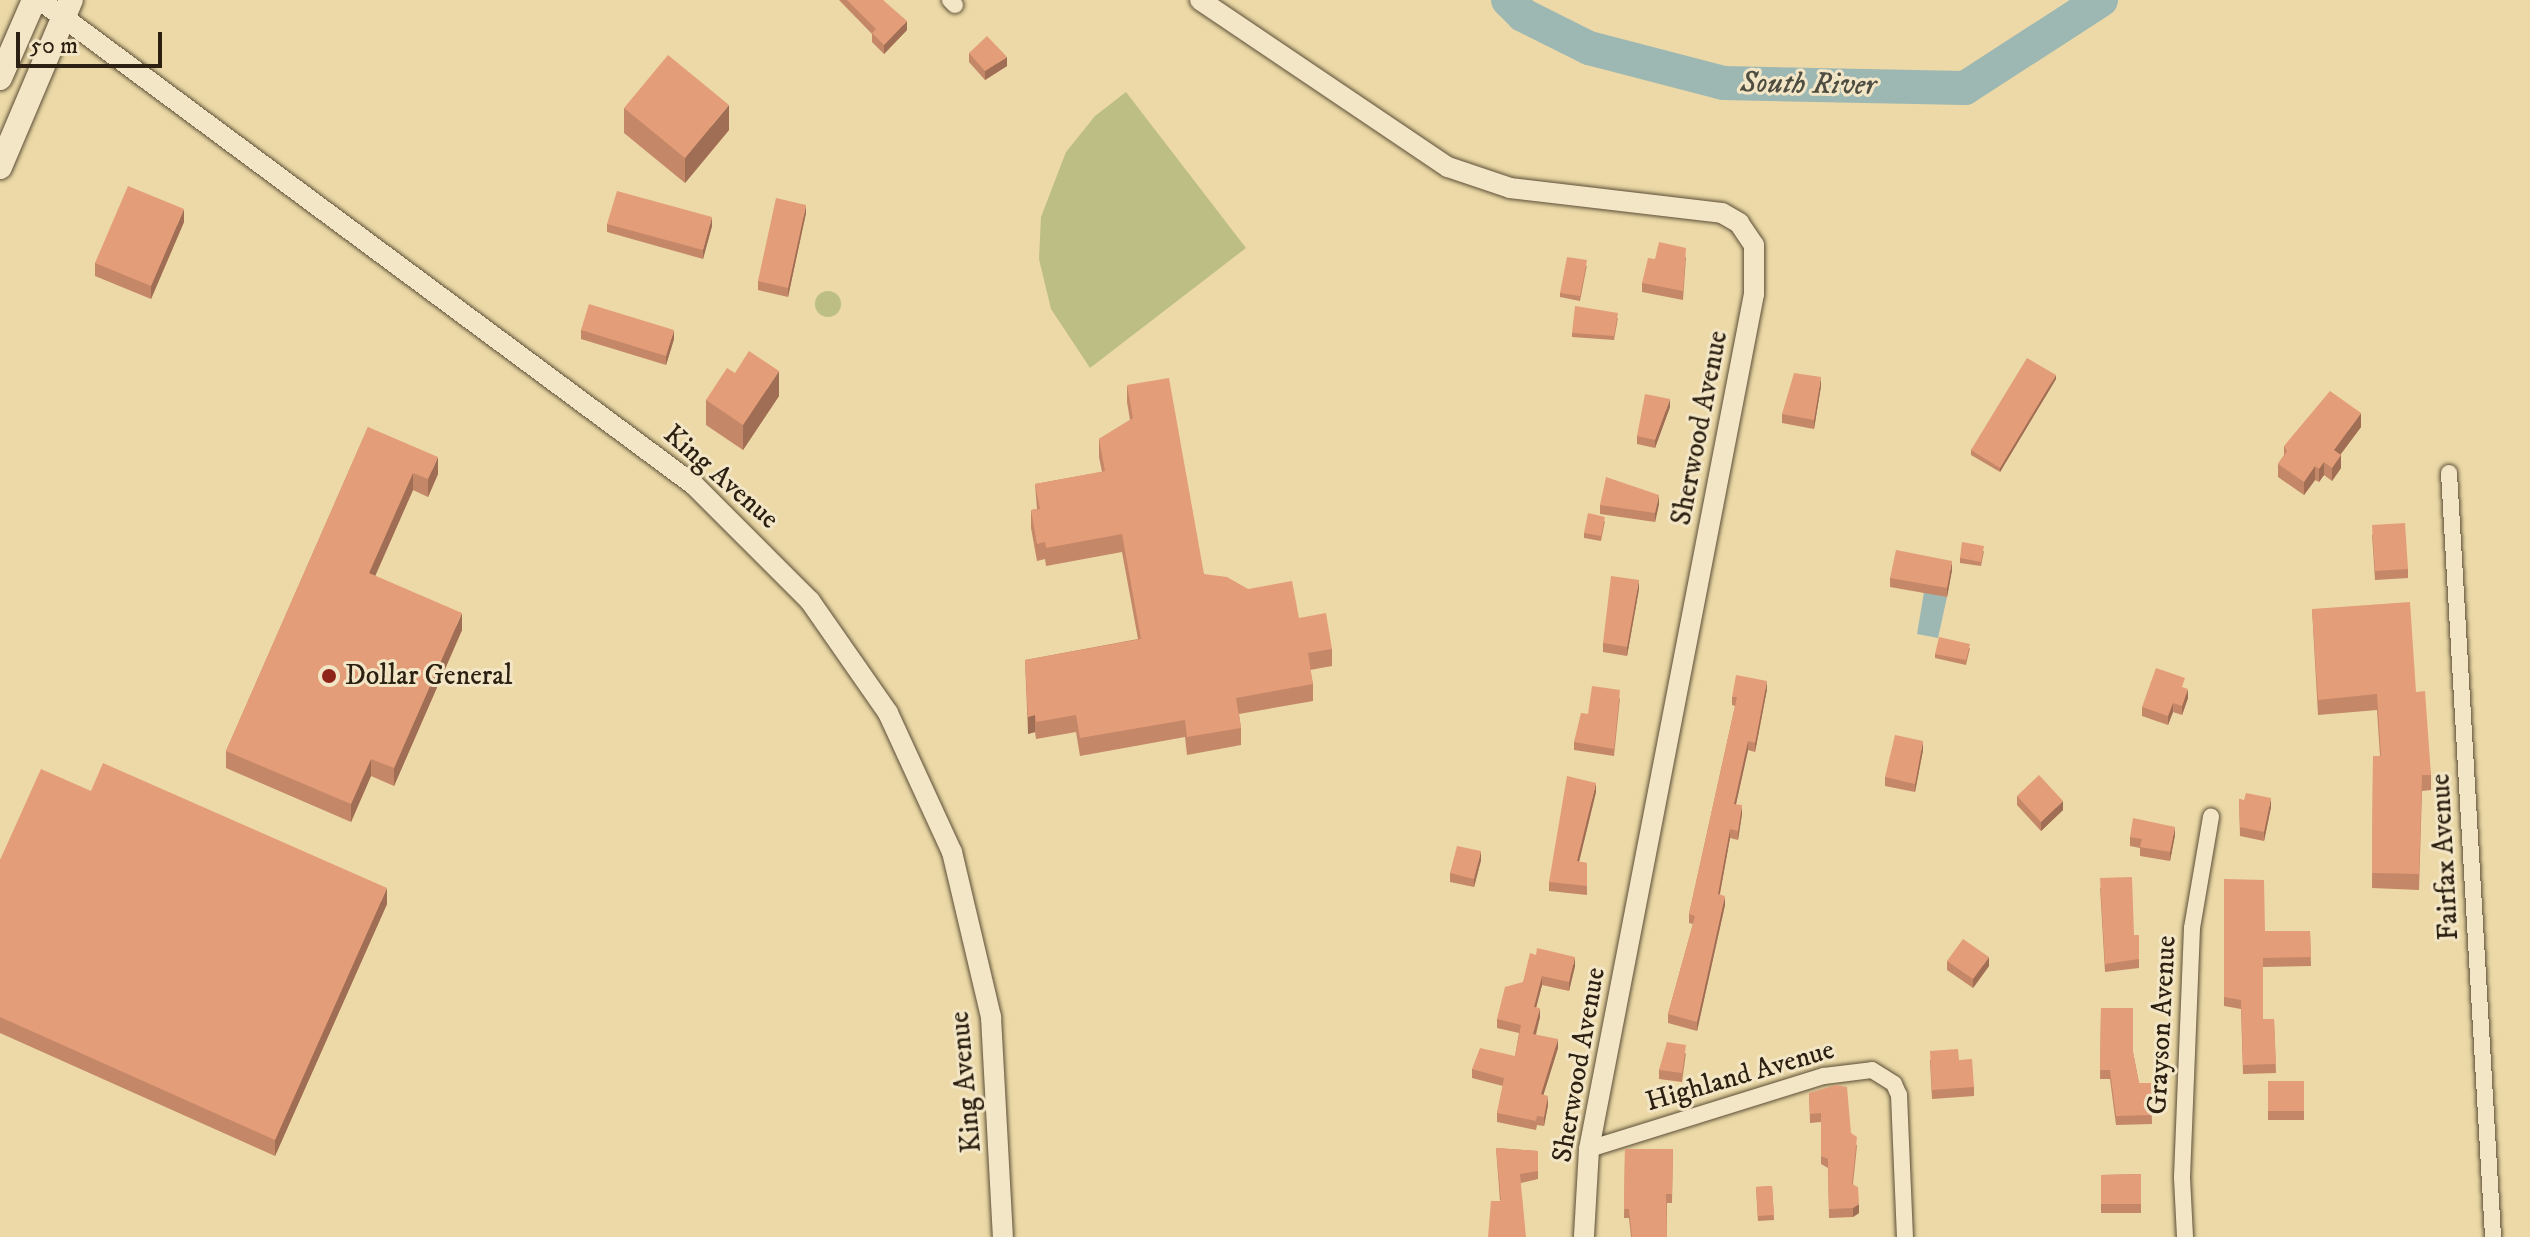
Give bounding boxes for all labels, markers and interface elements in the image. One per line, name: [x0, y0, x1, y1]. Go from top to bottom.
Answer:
scale bar: [20, 16, 166, 66]
text: 50 m: [30, 31, 78, 61]
water label: South River: [1740, 66, 1876, 104]
street label: Sherwood Avenue: [1665, 328, 1735, 528]
street label: King Avenue: [656, 418, 786, 536]
place label: Dollar General: [345, 659, 513, 693]
marker: Dollar General: [320, 667, 338, 685]
street label: Fairfax Avenue: [2424, 773, 2466, 941]
street label: Grayson Avenue: [2141, 935, 2183, 1115]
street label: Sherwood Avenue: [1545, 965, 1613, 1165]
street label: King Avenue: [943, 1010, 989, 1154]
street label: Highland Avenue: [1642, 1033, 1838, 1119]

